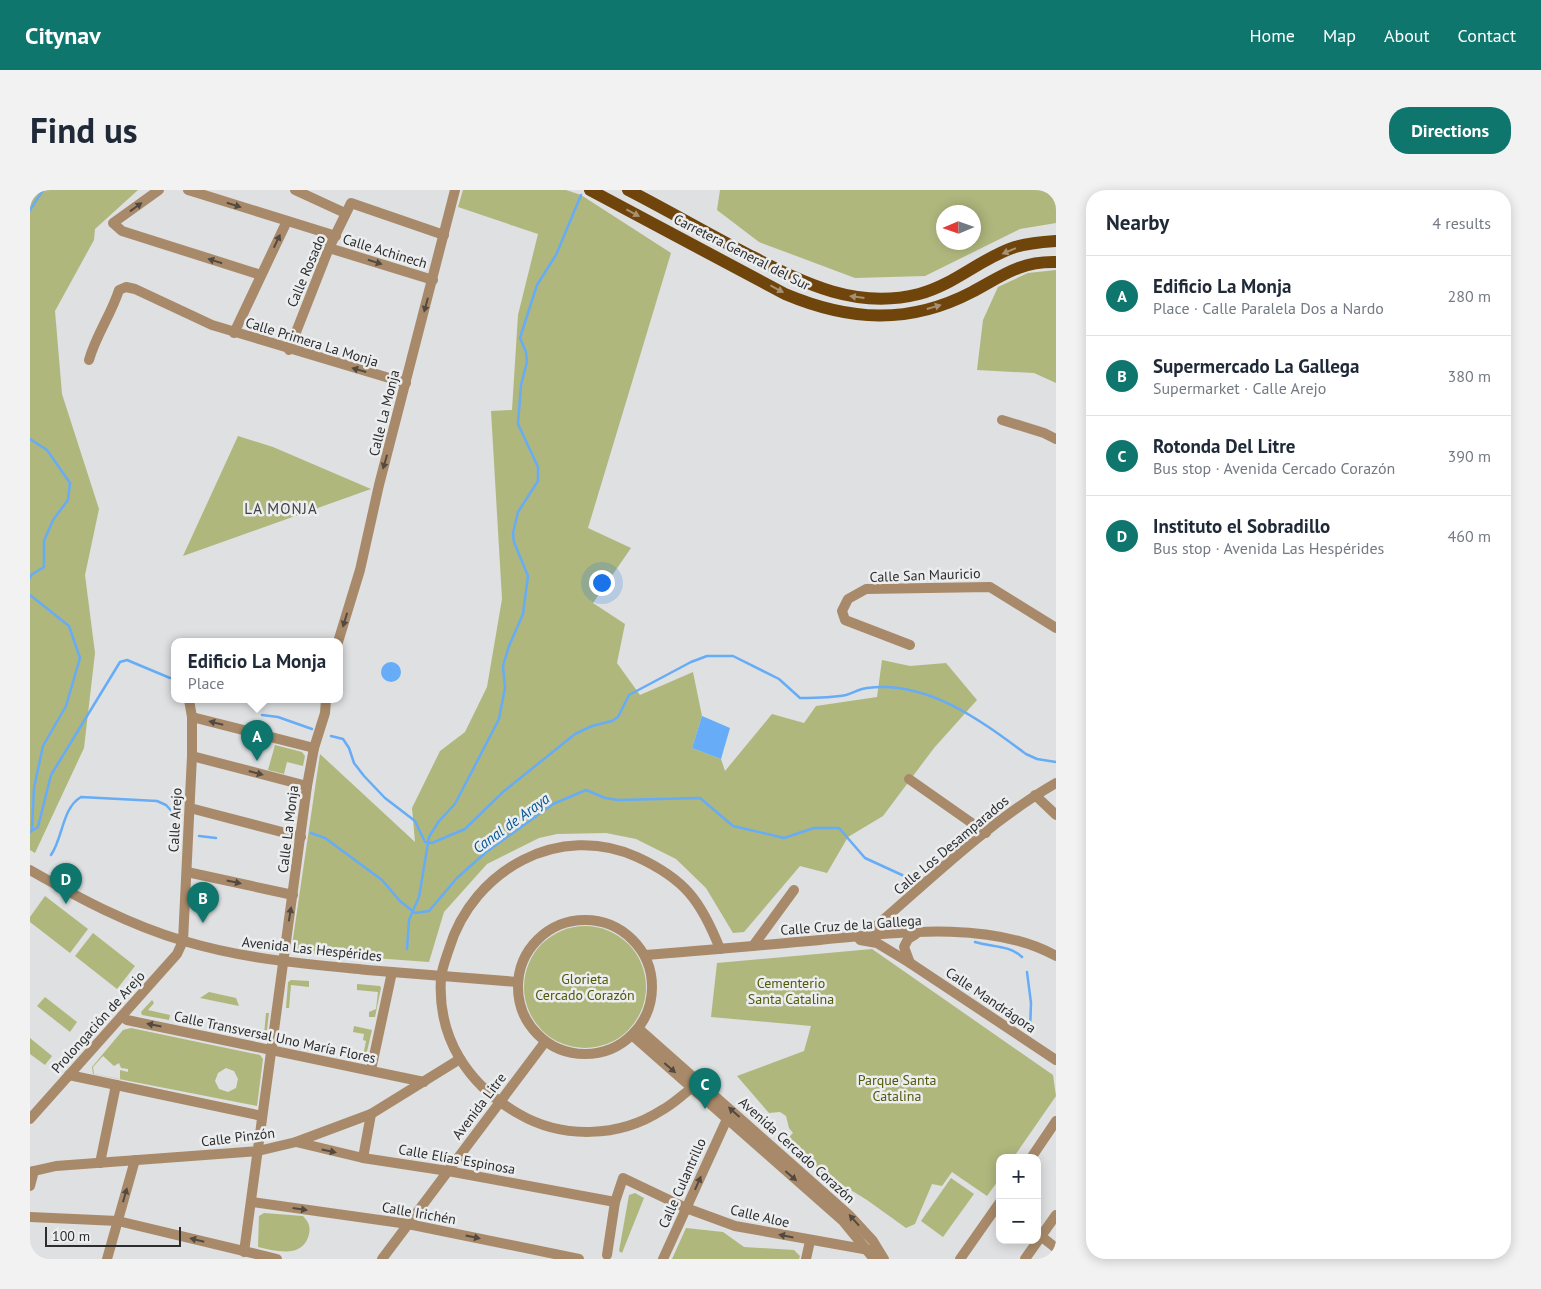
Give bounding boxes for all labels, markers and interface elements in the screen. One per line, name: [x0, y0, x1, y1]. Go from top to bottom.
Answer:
text: Citynav: [25, 20, 101, 51]
text: Home: [1249, 24, 1295, 47]
text: Map: [1323, 24, 1356, 47]
text: About: [1384, 24, 1430, 47]
text: Contact: [1458, 24, 1516, 47]
text: Find us: [30, 107, 138, 153]
button: Directions: [1389, 107, 1511, 154]
one-way arrow: [129, 202, 143, 212]
one-way arrow: [227, 202, 242, 209]
north arrow: [936, 205, 981, 250]
one-way arrow: [626, 209, 641, 217]
text: Nearby: [1106, 209, 1169, 236]
street label: Carretera General del Sur: [671, 210, 813, 294]
text: 4 results: [1432, 213, 1491, 233]
street label: Calle Achinech: [340, 230, 430, 272]
street label: Calle Rosado: [283, 232, 329, 310]
one-way arrow: [274, 234, 282, 248]
one-way arrow: [1002, 247, 1016, 255]
one-way arrow: [207, 256, 222, 264]
one-way arrow: [368, 259, 383, 267]
text: Edificio La Monja: [1153, 274, 1291, 298]
one-way arrow: [770, 285, 784, 293]
text: A: [1117, 286, 1127, 306]
text: 280 m: [1448, 286, 1491, 306]
one-way arrow: [848, 293, 864, 301]
one-way arrow: [422, 298, 430, 313]
text: Place · Calle Paralela Dos a Nardo: [1153, 298, 1384, 318]
one-way arrow: [926, 303, 941, 311]
street label: Calle Primera La Monja: [243, 313, 381, 371]
text: Supermercado La Gallega: [1153, 354, 1359, 378]
one-way arrow: [351, 365, 366, 373]
text: B: [1117, 366, 1127, 386]
text: 380 m: [1448, 366, 1491, 386]
street label: Calle La Monja: [365, 368, 403, 458]
text: Supermarket · Calle Arejo: [1153, 378, 1326, 398]
text: Rotonda Del Litre: [1153, 434, 1295, 458]
text: C: [1118, 446, 1126, 466]
text: 390 m: [1448, 446, 1491, 466]
one-way arrow: [381, 455, 389, 470]
text: Bus stop · Avenida Cercado Corazón: [1153, 458, 1395, 478]
district label: LA MONJA: [244, 499, 318, 518]
text: Instituto el Sobradillo: [1153, 514, 1330, 538]
text: D: [1117, 526, 1127, 546]
text: 460 m: [1448, 526, 1491, 546]
text: Bus stop · Avenida Las Hespérides: [1153, 538, 1384, 558]
street label: Calle San Mauricio: [869, 564, 981, 586]
your location: [589, 570, 615, 596]
one-way arrow: [340, 612, 348, 627]
popup: [171, 638, 343, 703]
text: Edificio La Monja: [188, 649, 326, 673]
text: Place: [188, 673, 224, 693]
one-way arrow: [208, 719, 224, 727]
pin: A: [241, 720, 273, 761]
one-way arrow: [249, 769, 264, 777]
street label: Calle La Monja: [274, 784, 302, 874]
street label: Calle Arejo: [164, 787, 186, 853]
water label: Canal de Araya: [469, 788, 554, 857]
street label: Calle Los Desamparados: [890, 791, 1012, 898]
pin: D: [50, 863, 82, 904]
one-way arrow: [227, 878, 242, 886]
pin: B: [187, 882, 219, 923]
one-way arrow: [287, 906, 295, 922]
street label: Calle Cruz de la Gallega: [780, 911, 922, 939]
street label: Avenida Las Hespérides: [241, 933, 383, 965]
street label: Calle Mandrágora: [942, 963, 1040, 1037]
street label: Prolongación de Arejo: [47, 967, 149, 1077]
park label: Glorieta Cercado Corazón: [535, 970, 635, 1004]
park label: Cementerio Santa Catalina: [748, 974, 834, 1008]
street label: Calle Transversal Uno María Flores: [172, 1007, 378, 1067]
one-way arrow: [145, 1021, 161, 1029]
one-way arrow: [663, 1062, 675, 1074]
pin: C: [689, 1068, 721, 1109]
street label: Avenida Litre: [448, 1069, 510, 1143]
park label: Parque Santa Catalina: [858, 1071, 936, 1105]
street label: Avenida Cercado Corazón: [735, 1093, 859, 1207]
one-way arrow: [728, 1106, 740, 1118]
street label: Calle Pinzón: [200, 1124, 276, 1150]
street label: Calle Culantrillo: [654, 1135, 710, 1231]
street label: Calle Elías Espinosa: [397, 1140, 517, 1178]
one-way arrow: [322, 1147, 337, 1155]
map controls: [996, 1154, 1041, 1244]
button: +: [996, 1154, 1041, 1199]
one-way arrow: [785, 1170, 798, 1181]
one-way arrow: [694, 1176, 702, 1190]
one-way arrow: [121, 1188, 129, 1203]
street label: Calle Irichén: [380, 1198, 458, 1228]
button: −: [996, 1199, 1041, 1244]
street label: Calle Aloe: [729, 1200, 791, 1232]
one-way arrow: [293, 1205, 309, 1213]
one-way arrow: [848, 1215, 860, 1227]
scale bar: [45, 1224, 181, 1247]
text: 100 m: [52, 1227, 90, 1245]
one-way arrow: [778, 1232, 794, 1240]
one-way arrow: [465, 1233, 480, 1241]
one-way arrow: [190, 1236, 205, 1244]

